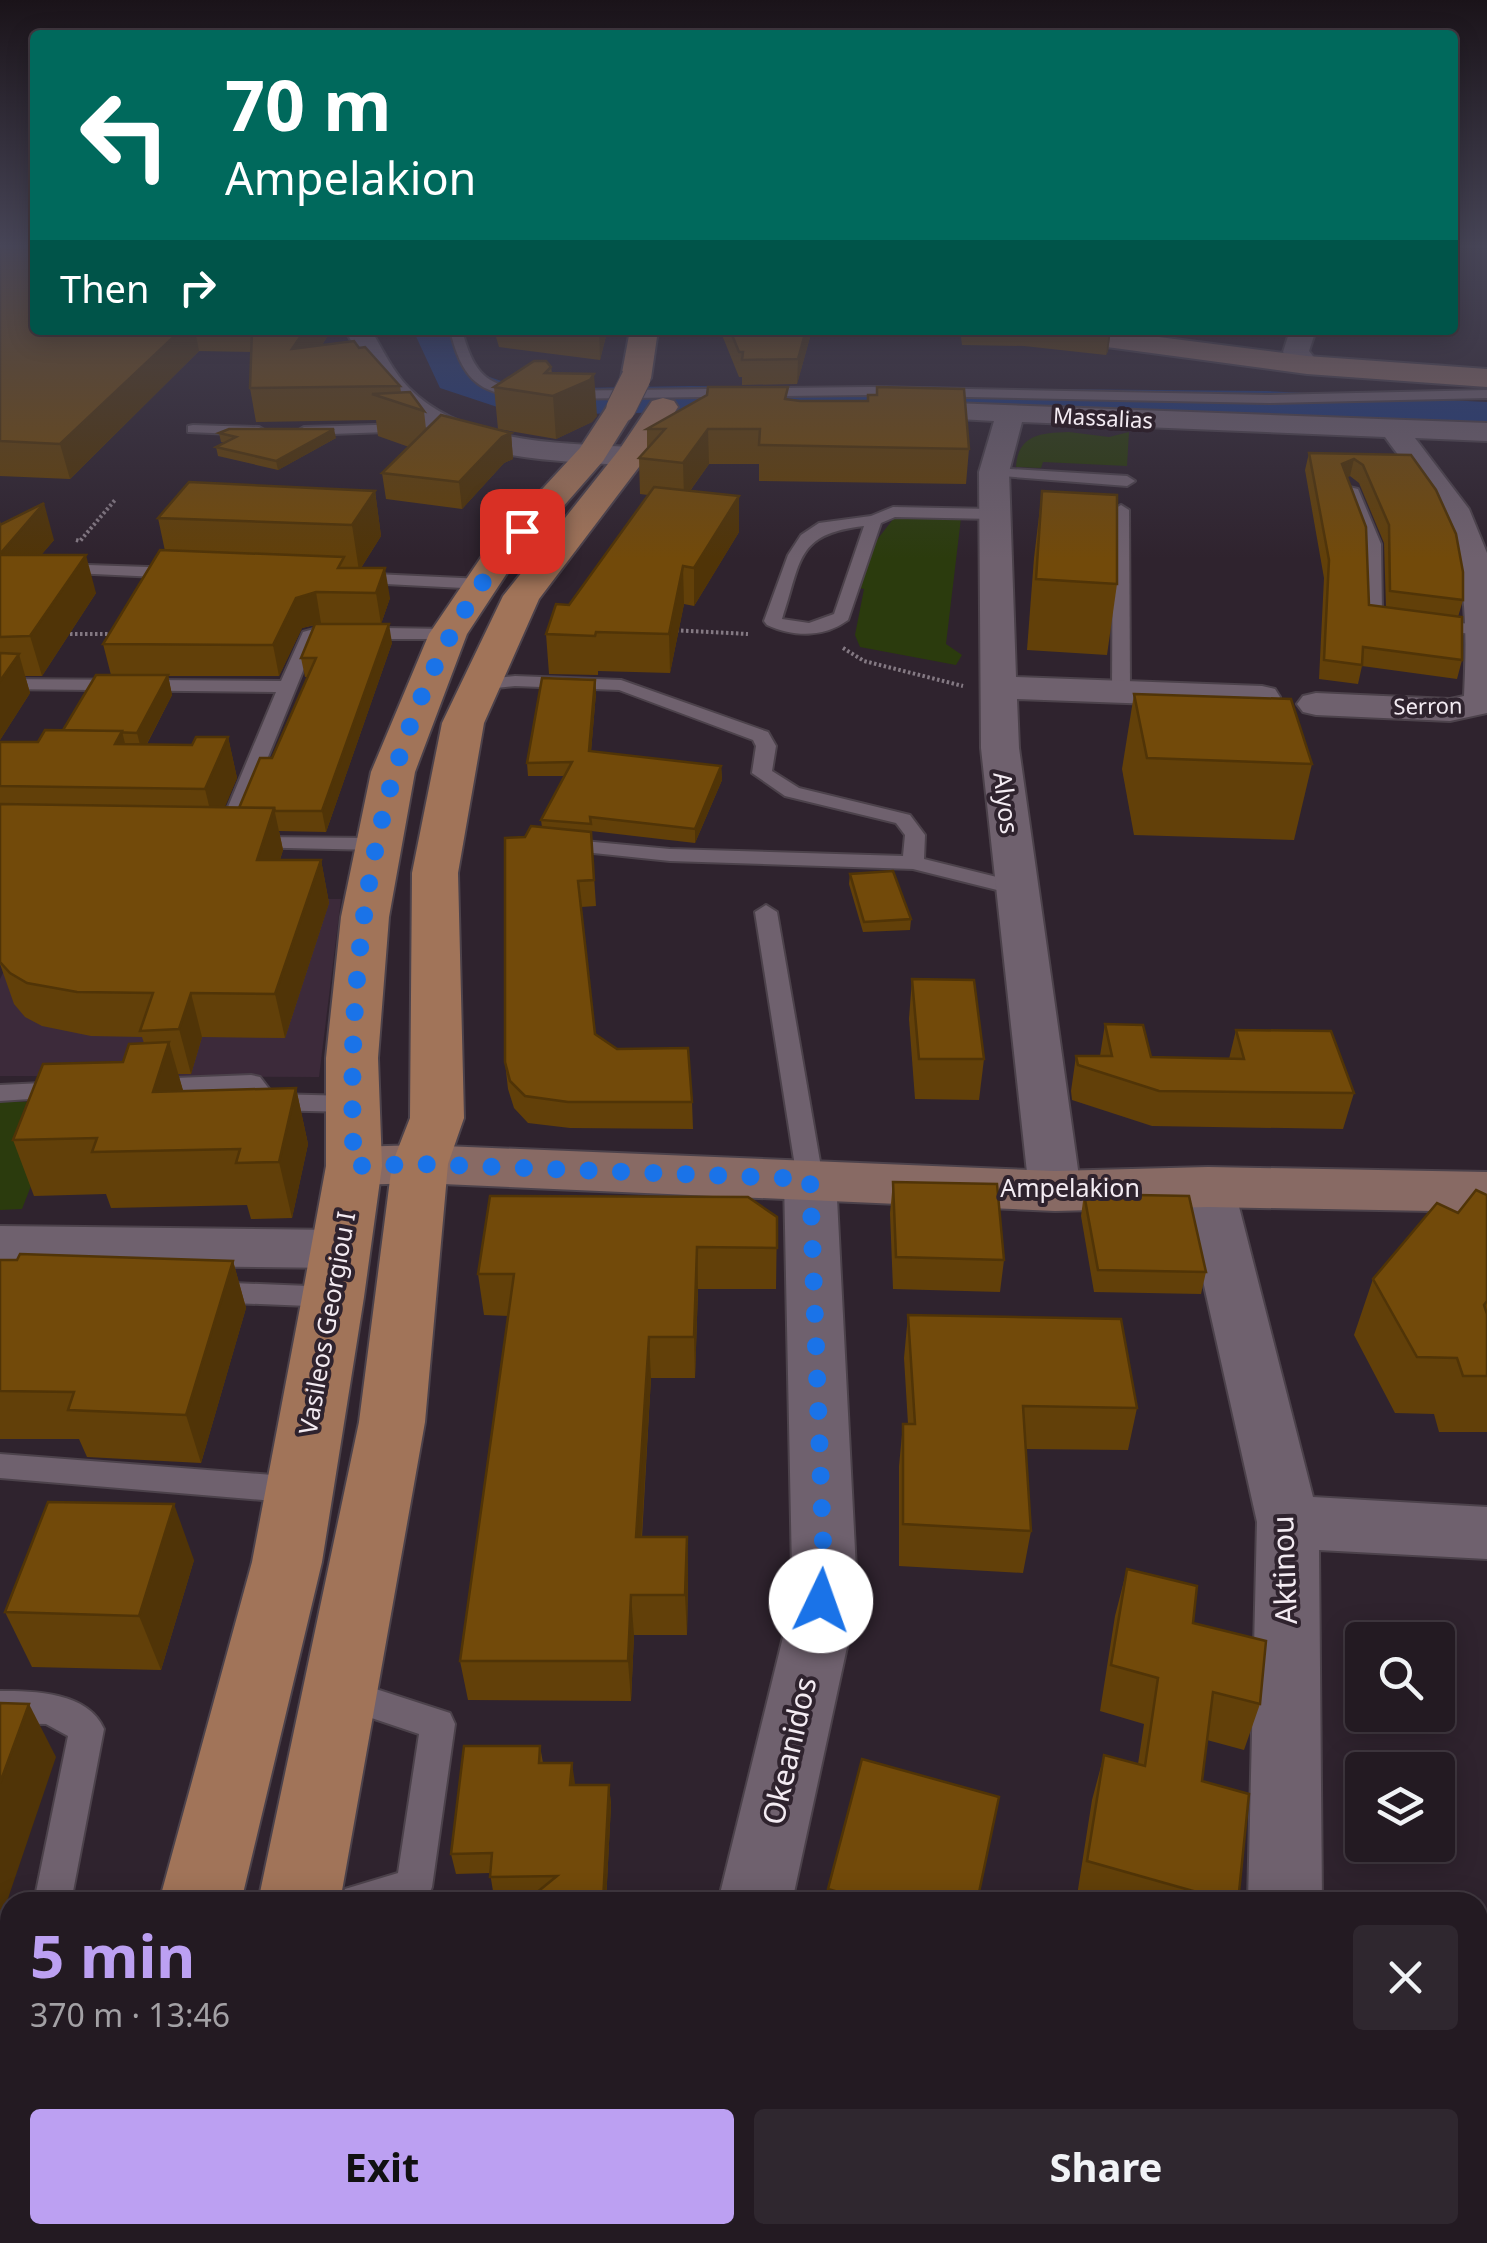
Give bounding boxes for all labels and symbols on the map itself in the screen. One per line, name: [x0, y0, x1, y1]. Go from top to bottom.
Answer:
street label: Massalias: [1052, 399, 1154, 435]
pin: [480, 489, 565, 574]
street label: Serron: [1393, 689, 1463, 721]
street label: Alyos: [986, 770, 1028, 836]
street label: Ampelakion: [1000, 1170, 1140, 1204]
street label: Vasileos Georgiou I: [290, 1209, 362, 1437]
street label: Aktinou: [1261, 1515, 1306, 1625]
position arrow: [769, 1549, 873, 1653]
street label: Okeanidos: [752, 1673, 825, 1829]

